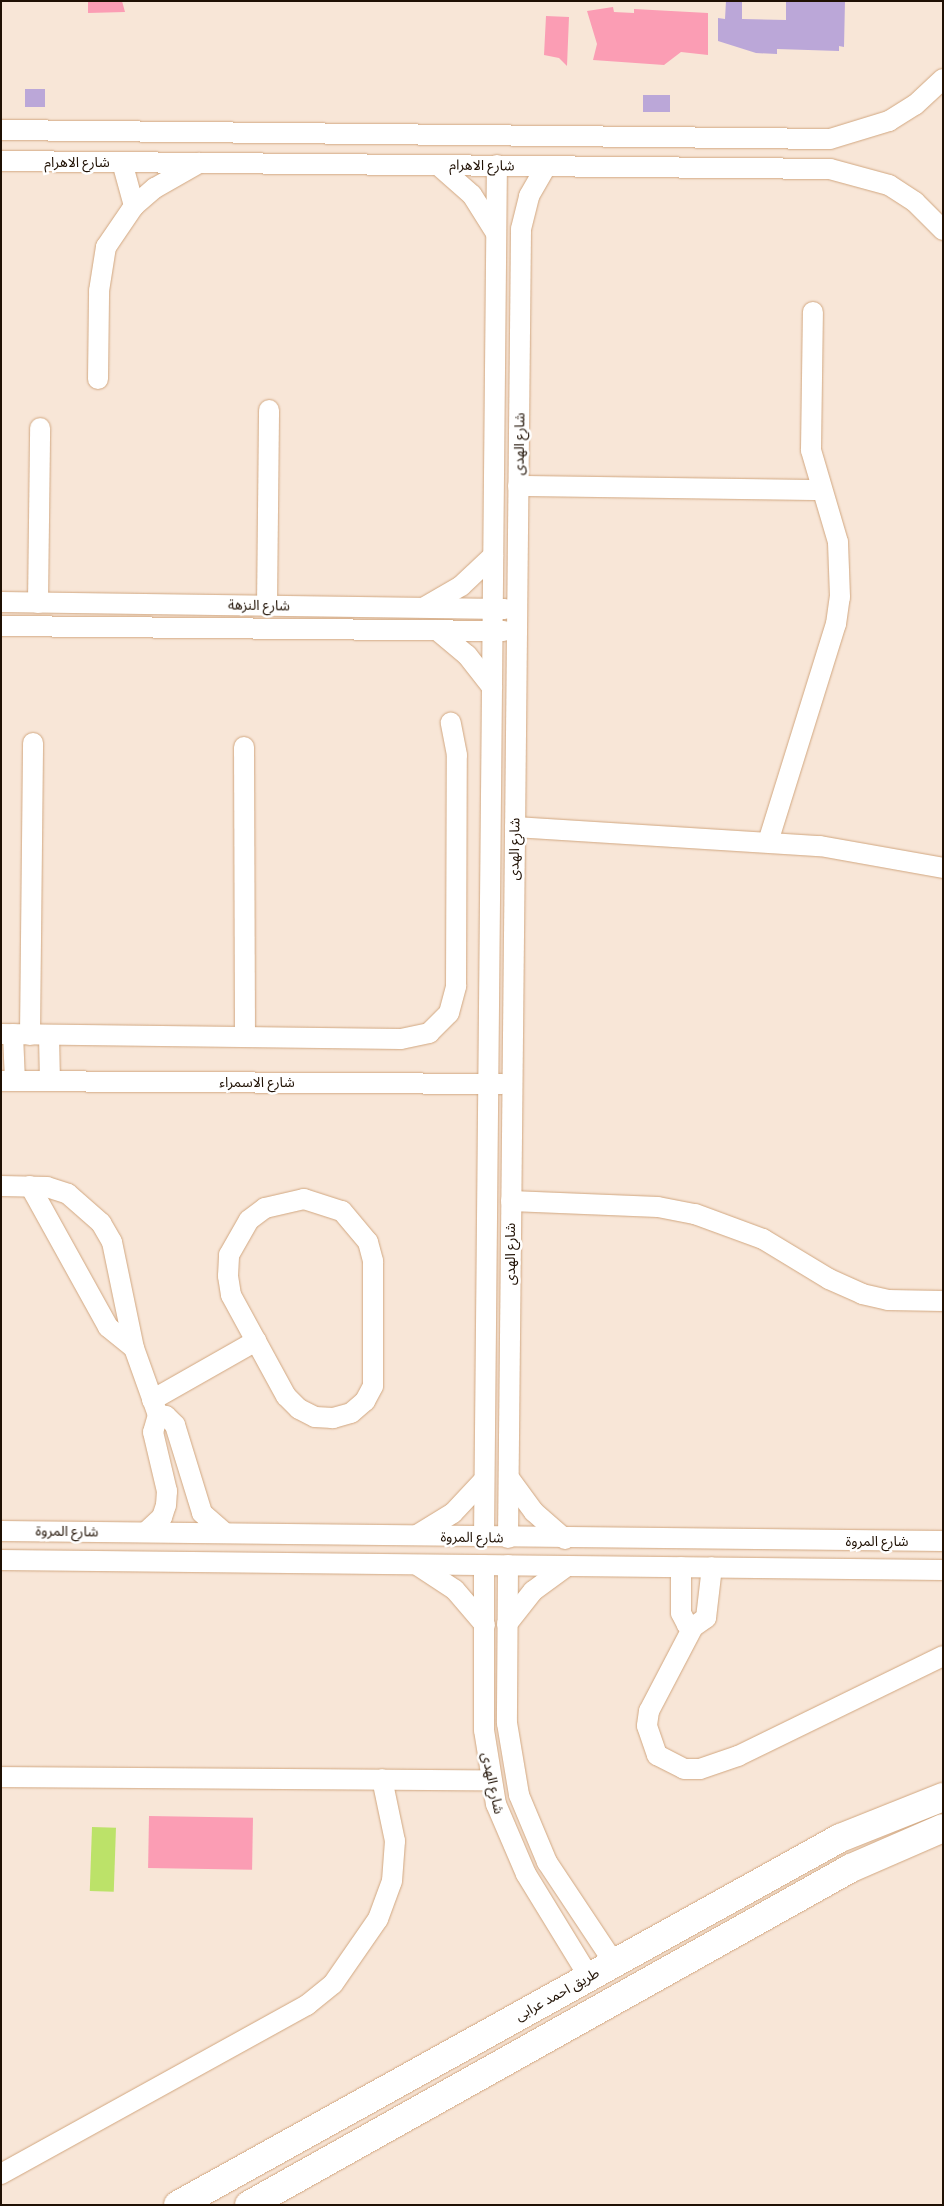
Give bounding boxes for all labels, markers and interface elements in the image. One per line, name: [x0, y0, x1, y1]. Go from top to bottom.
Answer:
street label: شارع الاهرام: [44, 154, 110, 170]
street label: شارع الاهرام: [449, 156, 515, 174]
street label: شارع الهدى: [510, 413, 528, 475]
street label: شارع النزهة: [228, 596, 290, 614]
street label: شارع الهدى: [505, 818, 523, 880]
street label: شارع الاسمراء: [219, 1074, 295, 1090]
street label: شارع الهدى: [502, 1223, 518, 1285]
street label: شارع المروة: [35, 1522, 99, 1540]
street label: شارع المروة: [440, 1528, 504, 1546]
street label: شارع المروة: [845, 1533, 909, 1549]
street label: شارع الهدى: [478, 1751, 508, 1815]
street label: طريق احمد عرابى: [512, 1964, 602, 2024]

